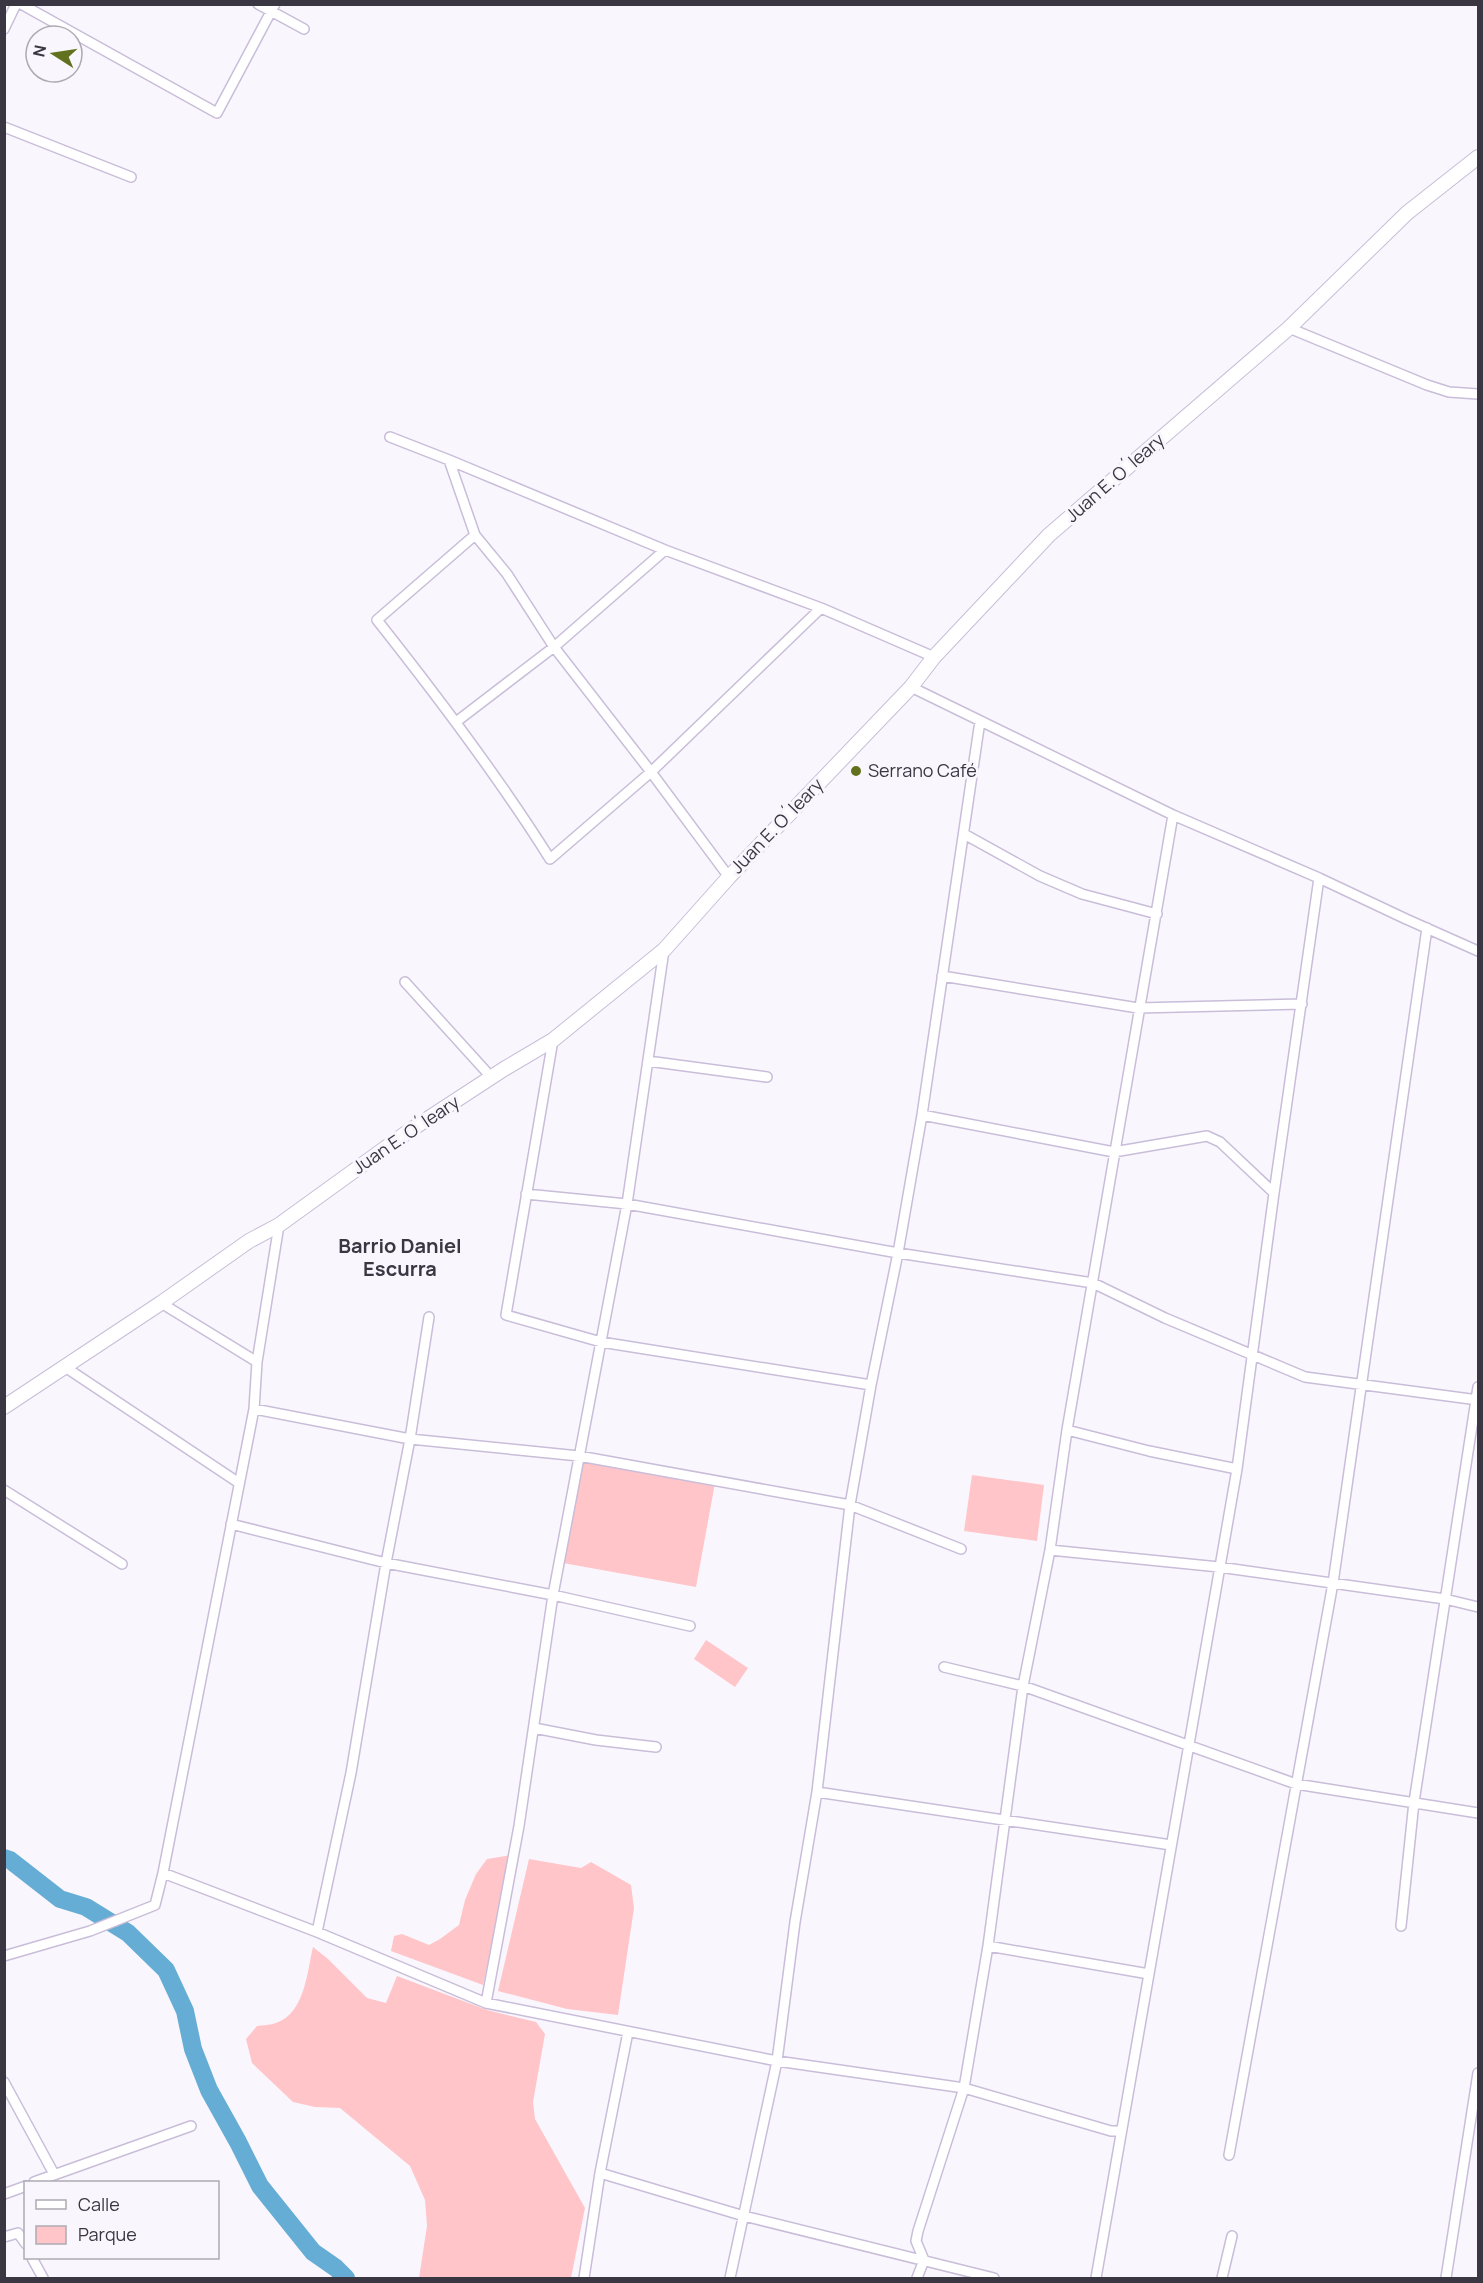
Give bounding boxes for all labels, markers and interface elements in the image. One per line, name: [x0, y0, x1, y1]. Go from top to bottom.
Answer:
north arrow: [24, 24, 84, 84]
text: N: [27, 43, 51, 59]
street label: Juan E. O´leary: [1060, 427, 1169, 527]
place label: Serrano Café: [868, 758, 977, 782]
marker: Serrano Café: [849, 764, 863, 778]
street label: Juan E. O´leary: [725, 772, 828, 878]
street label: Juan E. O´leary: [347, 1089, 464, 1179]
district label: Barrio Daniel Escurra: [338, 1232, 462, 1282]
legend: [24, 2181, 219, 2259]
text: Calle: [78, 2192, 120, 2216]
text: Parque: [78, 2222, 137, 2246]

